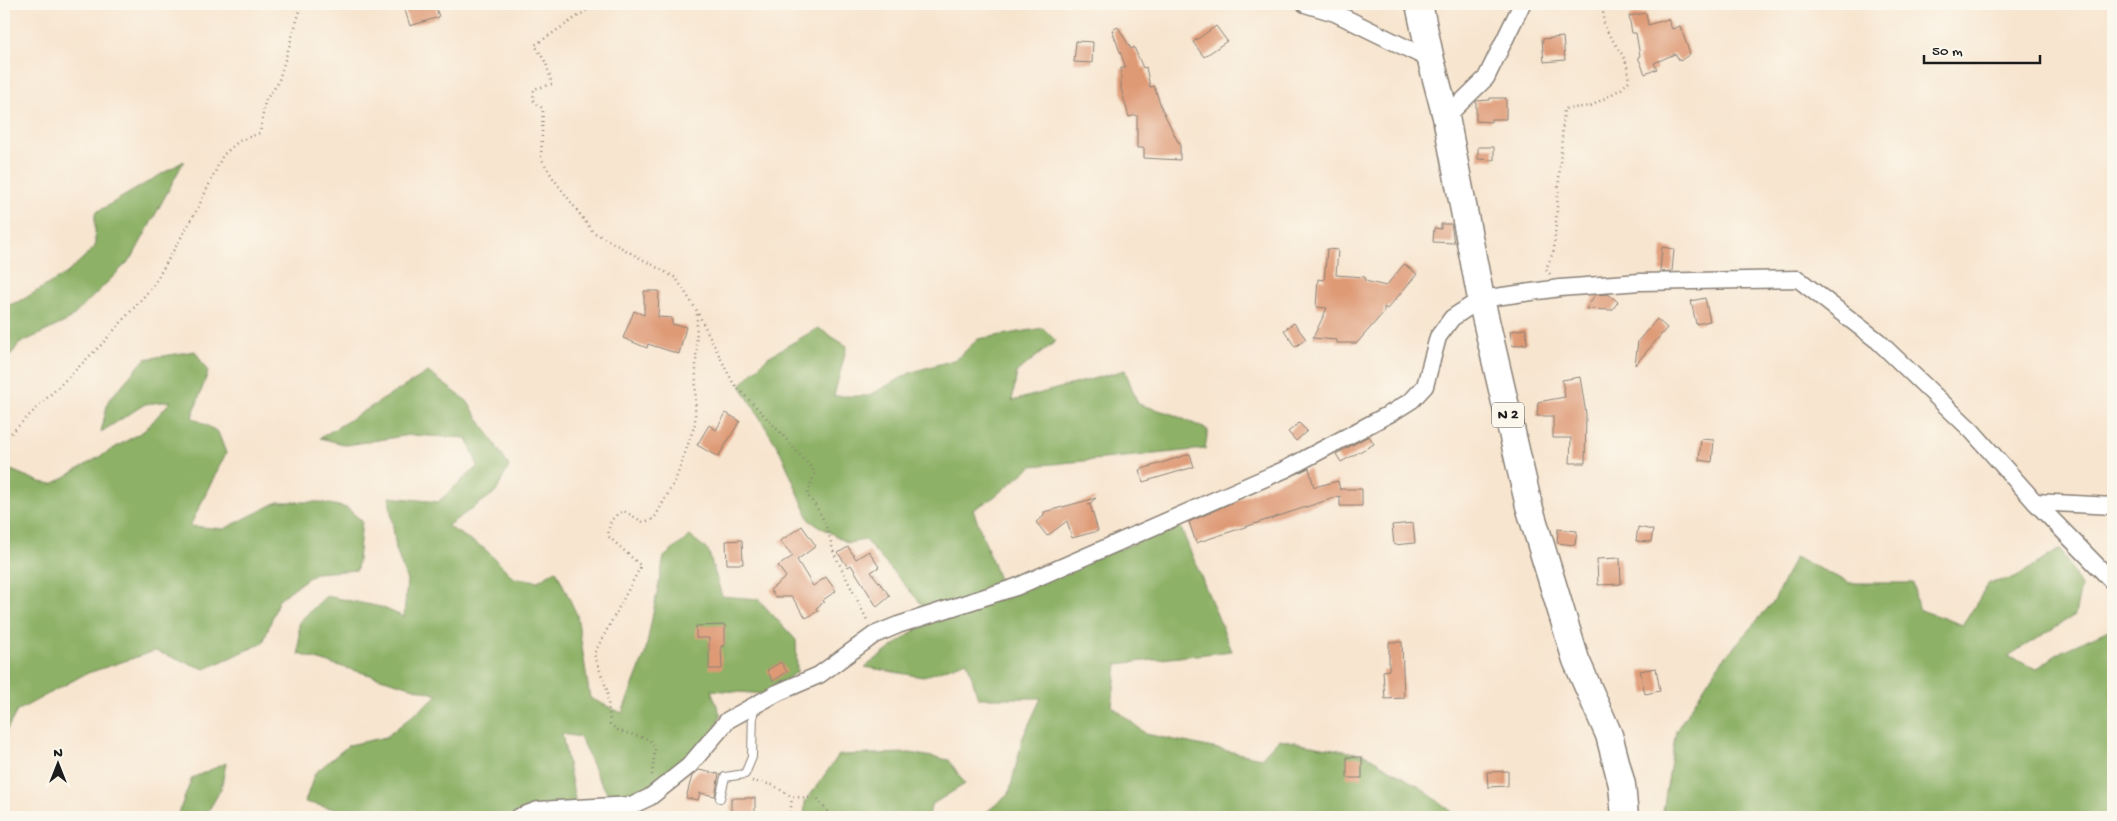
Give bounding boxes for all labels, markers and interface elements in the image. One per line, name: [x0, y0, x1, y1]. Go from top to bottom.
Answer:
scale bar: [1924, 32, 2041, 64]
text: 50 m: [1932, 43, 1963, 61]
road number: N 2: [1492, 402, 1524, 428]
north arrow: [32, 738, 82, 788]
text: N: [53, 745, 63, 762]

